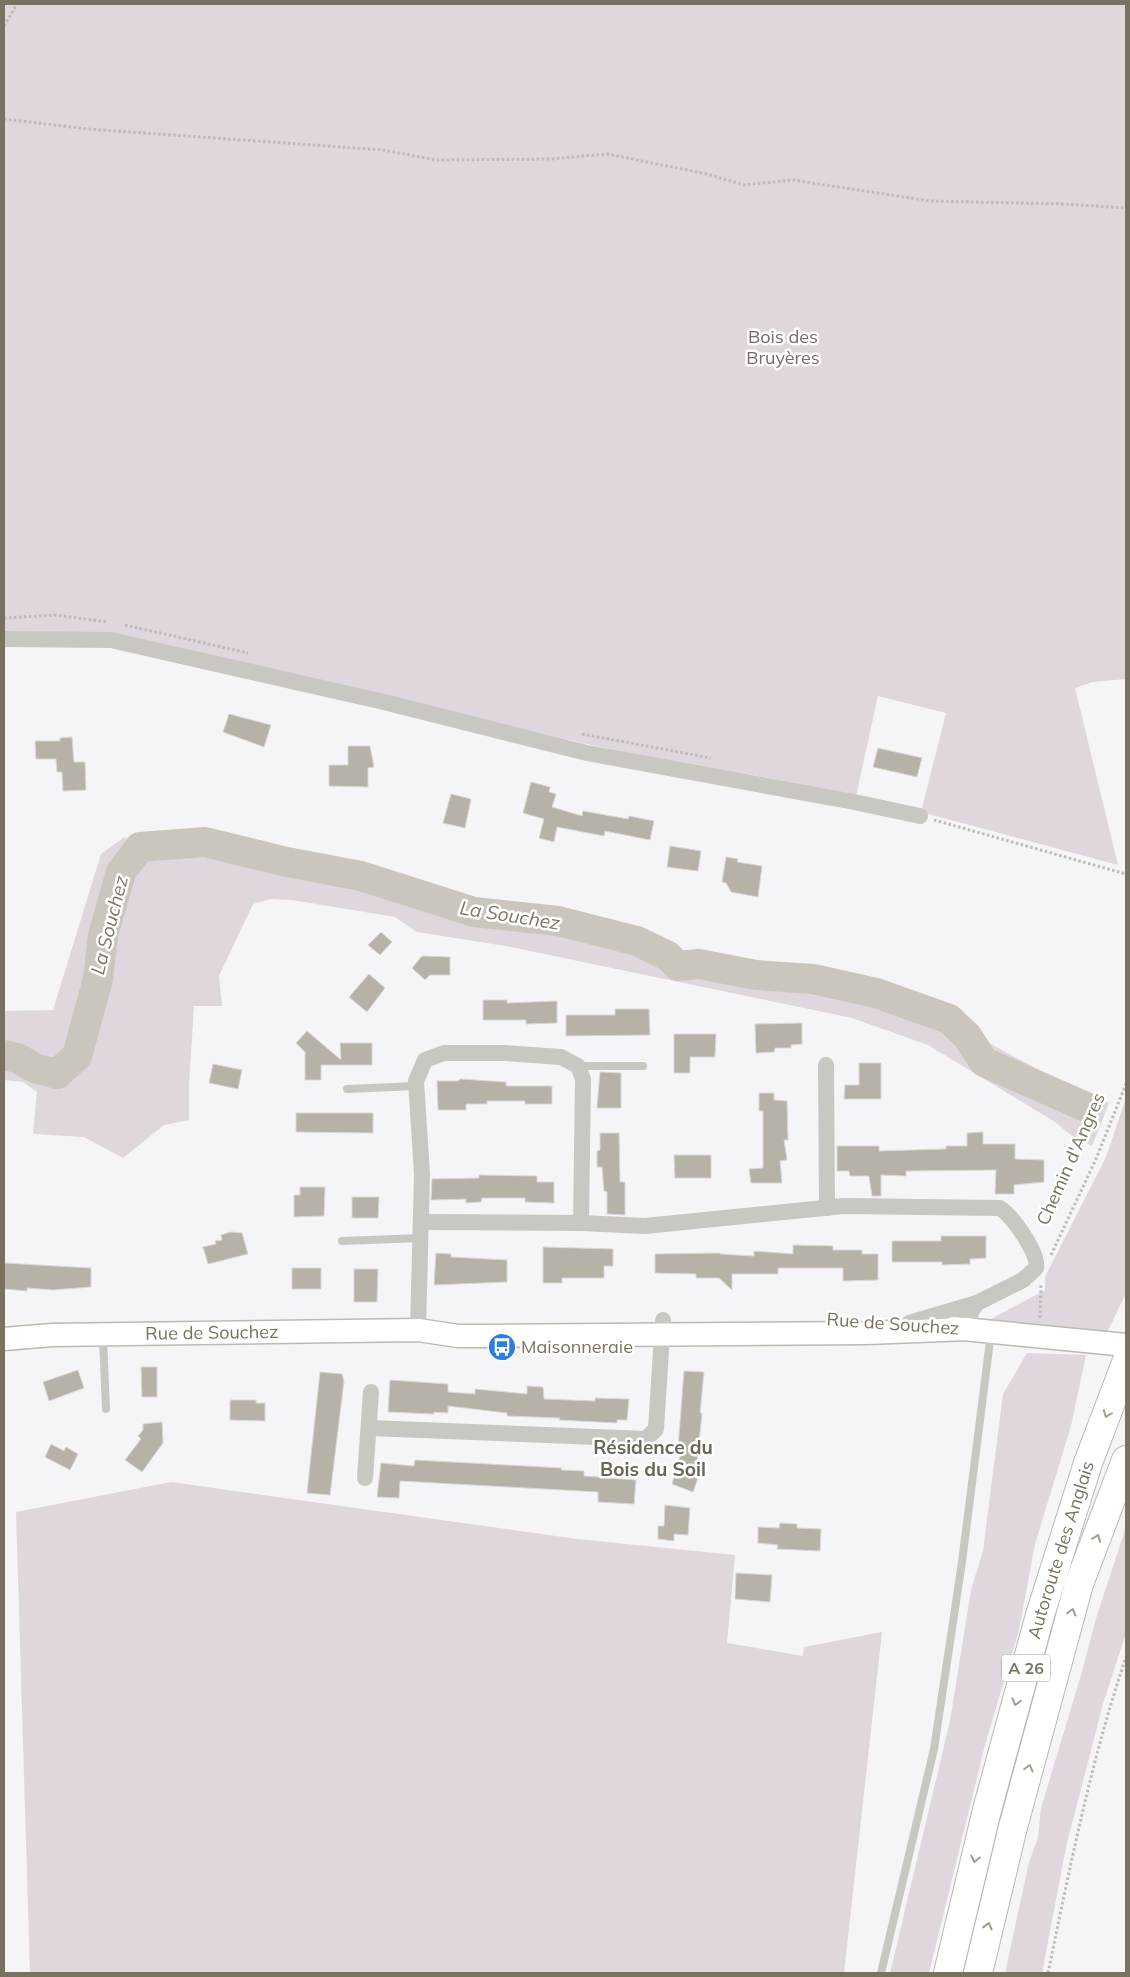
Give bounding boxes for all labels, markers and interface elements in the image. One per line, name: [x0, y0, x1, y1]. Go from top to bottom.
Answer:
park label: Bois des Bruyères: [746, 325, 820, 369]
water label: La Souchez: [85, 873, 133, 977]
water label: La Souchez: [458, 895, 562, 935]
street label: Chemin d'Angres: [1031, 1089, 1110, 1229]
street label: Rue de Souchez: [826, 1307, 960, 1340]
street label: Rue de Souchez: [145, 1320, 279, 1345]
bus stop icon: Maisonneraie: [487, 1332, 517, 1362]
place label: Maisonneraie: [521, 1335, 633, 1358]
one-way arrow: [1103, 1409, 1113, 1418]
district label: Résidence du Bois du Soil: [593, 1435, 713, 1481]
street label: Autoroute des Anglais: [1022, 1458, 1099, 1641]
one-way arrow: [1091, 1535, 1101, 1543]
one-way arrow: [1066, 1607, 1077, 1616]
road number: A 26: [1002, 1655, 1050, 1682]
one-way arrow: [1012, 1698, 1022, 1706]
one-way arrow: [1023, 1764, 1034, 1773]
one-way arrow: [970, 1855, 981, 1864]
one-way arrow: [983, 1922, 993, 1930]

